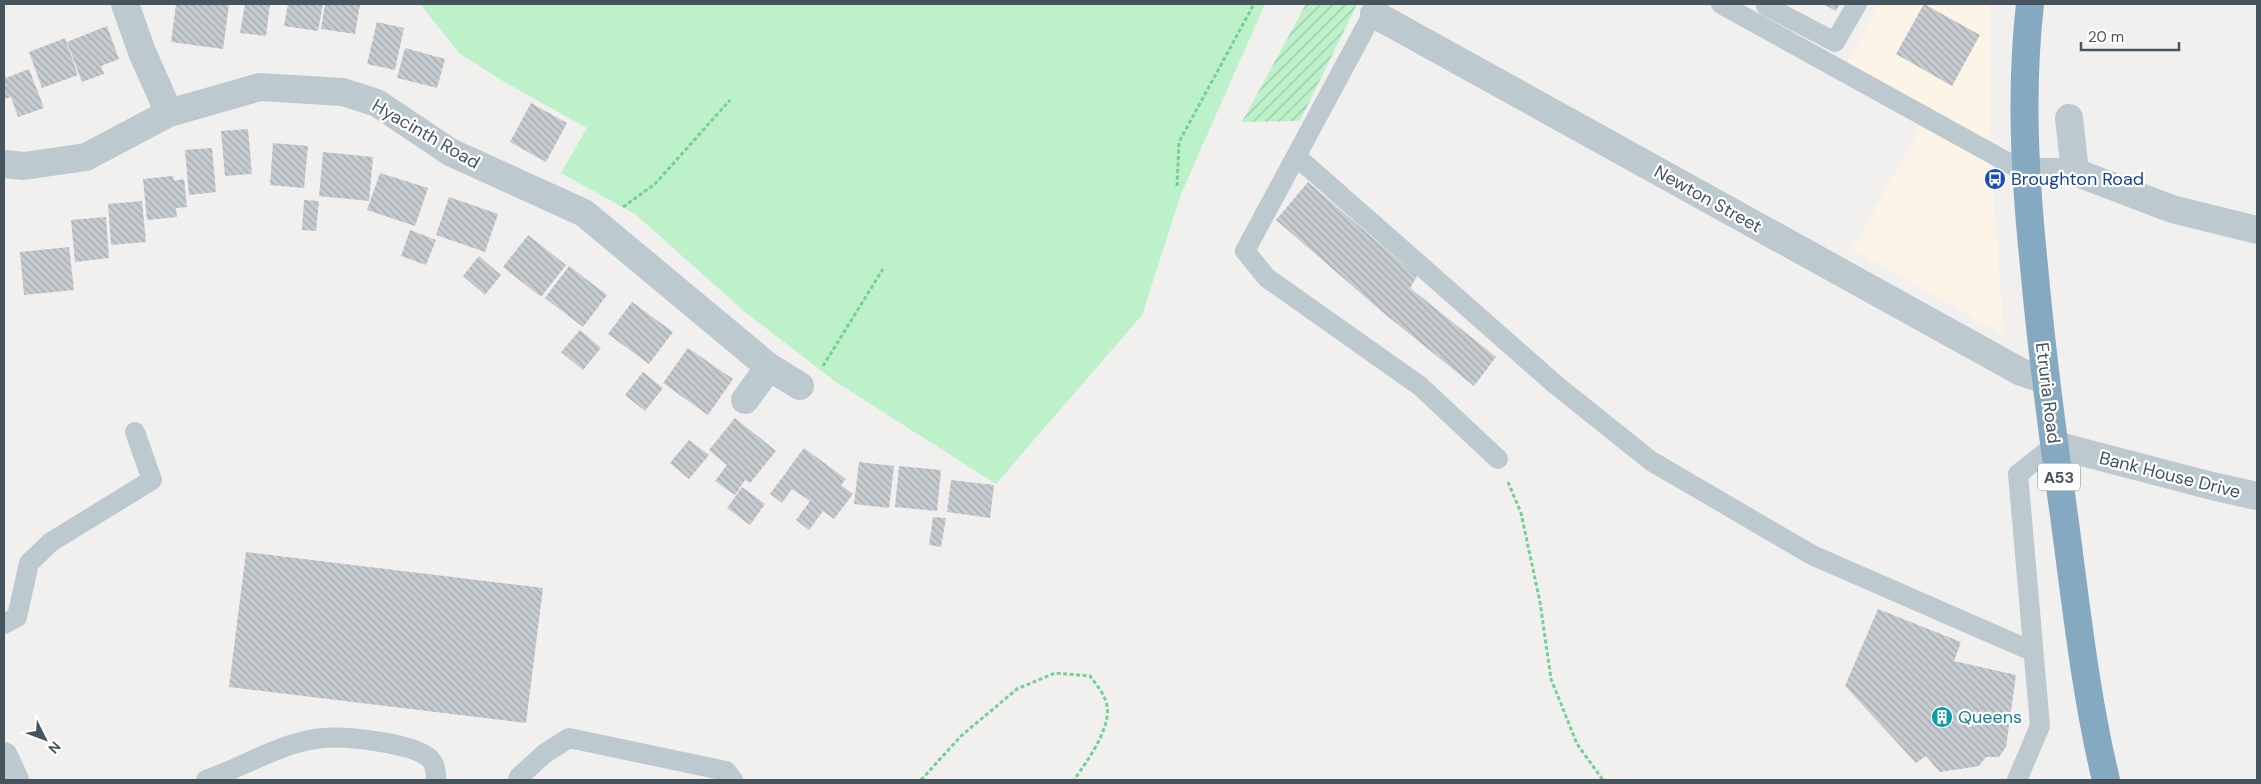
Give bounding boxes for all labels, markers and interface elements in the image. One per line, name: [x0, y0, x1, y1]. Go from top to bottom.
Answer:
scale bar: [2081, 20, 2178, 52]
text: 20 m: [2088, 27, 2124, 47]
street label: Hyacinth Road: [368, 93, 484, 175]
street label: Newton Street: [1650, 159, 1766, 239]
bus stop icon: Broughton Road: [1983, 167, 2007, 191]
place label: Broughton Road: [2011, 167, 2144, 191]
street label: Etruria Road: [2030, 341, 2066, 445]
street label: Bank House Drive: [2097, 446, 2243, 504]
road number: A53: [2038, 464, 2080, 491]
building icon: Queens: [1930, 705, 1954, 729]
place label: Queens: [1958, 705, 2022, 729]
north arrow: [20, 714, 70, 764]
text: N: [45, 738, 65, 758]

